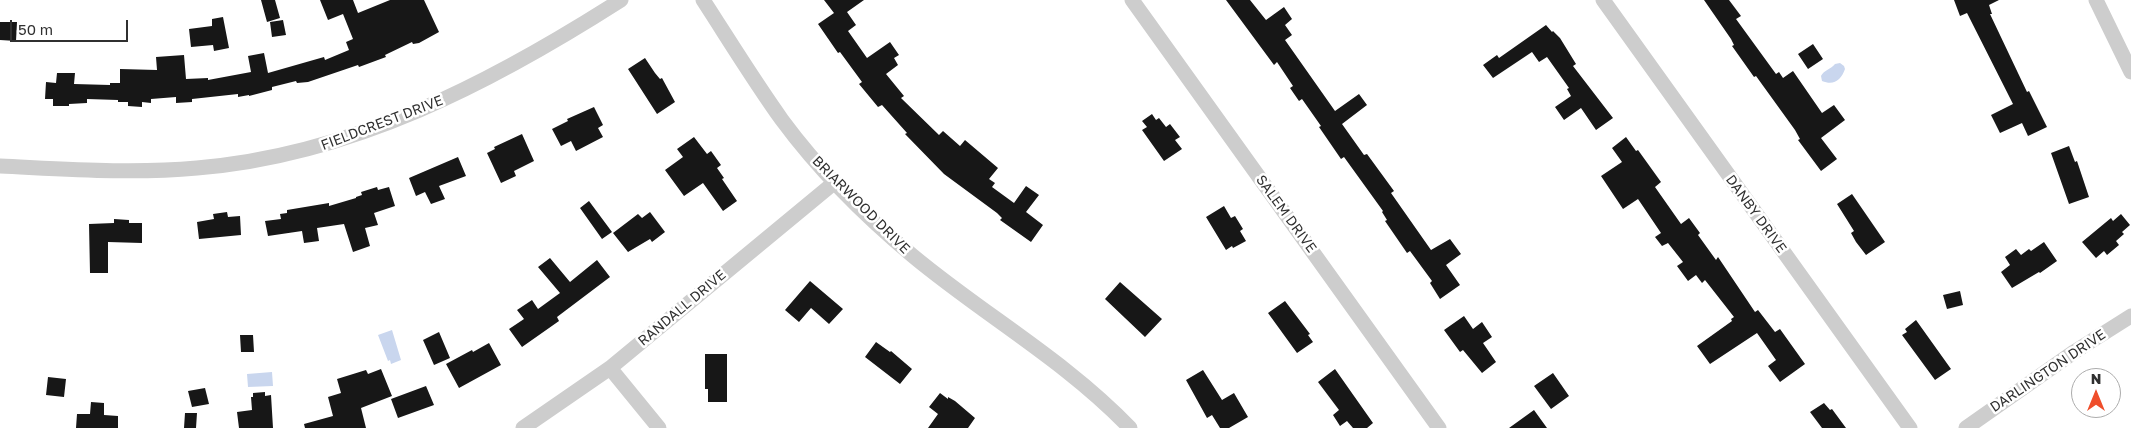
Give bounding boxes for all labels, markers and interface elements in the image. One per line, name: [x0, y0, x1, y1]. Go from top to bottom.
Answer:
scale bar: [12, 10, 130, 42]
text: 50 m: [18, 20, 53, 38]
street label: FIELDCREST DRIVE: [319, 92, 445, 154]
street label: BRIARWOOD DRIVE: [809, 153, 913, 257]
street label: SALEM DRIVE: [1252, 172, 1320, 256]
street label: DANBY DRIVE: [1722, 172, 1790, 256]
street label: RANDALL DRIVE: [635, 266, 729, 350]
street label: DARLINGTON DRIVE: [1987, 326, 2109, 416]
north arrow: [2071, 368, 2121, 418]

